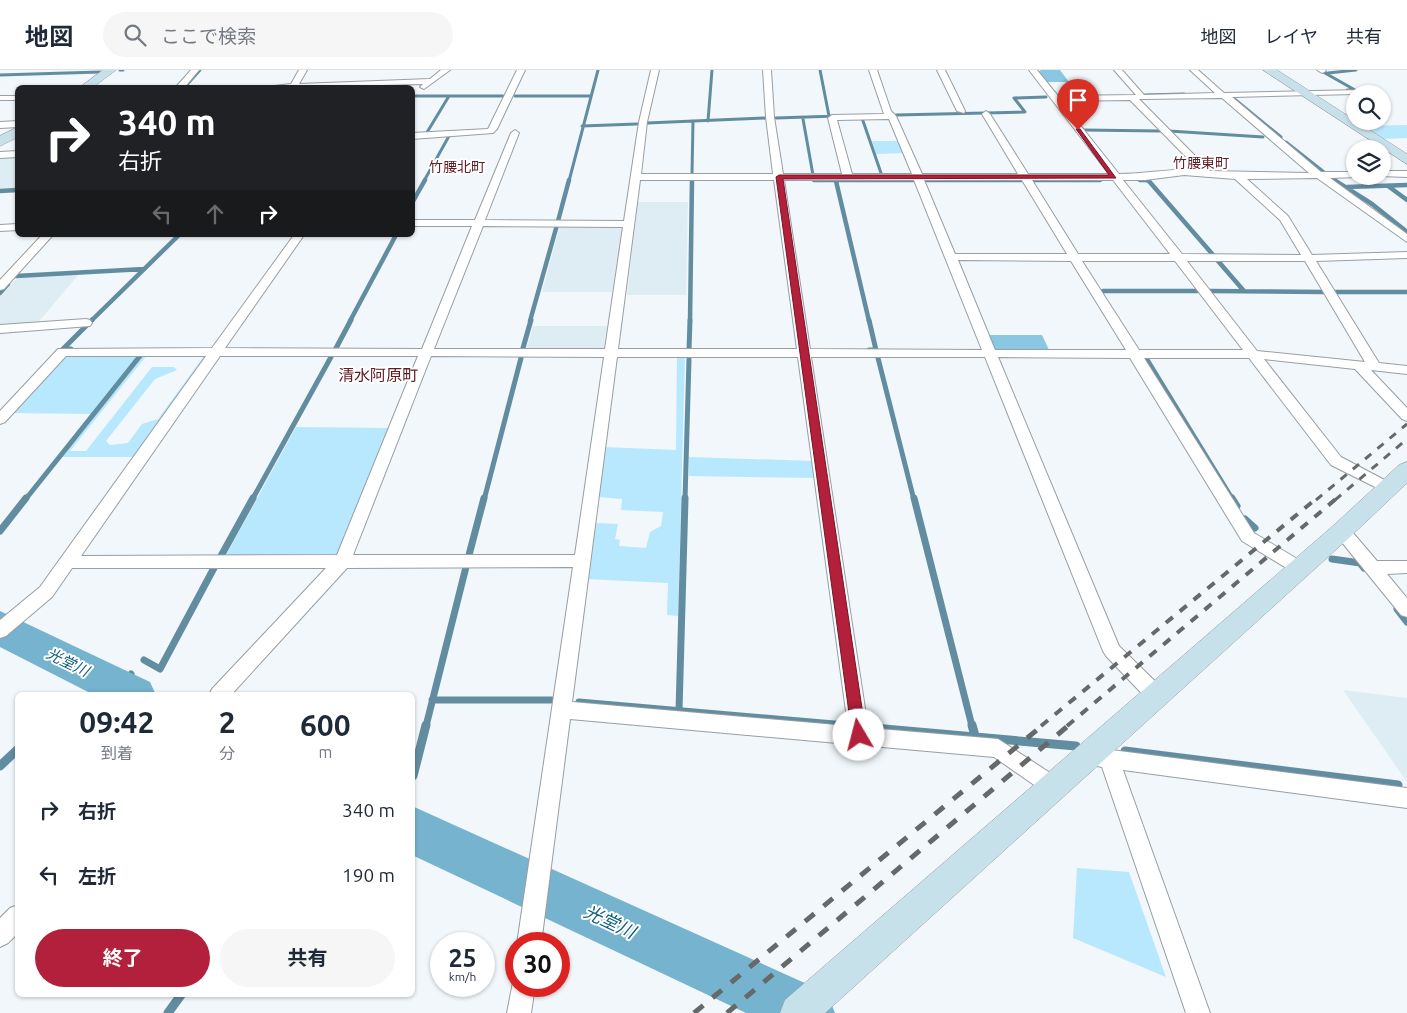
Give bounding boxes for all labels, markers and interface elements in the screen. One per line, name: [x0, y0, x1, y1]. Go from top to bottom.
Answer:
search box: [103, 12, 453, 57]
icon: search: [121, 21, 149, 49]
text: 地図: [25, 23, 73, 50]
text: ここで検索: [161, 25, 256, 47]
text: 地図: [1201, 26, 1237, 46]
text: レイヤ: [1265, 26, 1318, 46]
text: 共有: [1346, 26, 1382, 46]
pin: [1057, 79, 1099, 130]
map controls: [1346, 85, 1391, 185]
button: search: [1346, 85, 1391, 130]
icon: arrive: [1064, 86, 1092, 114]
text: 340 m: [118, 102, 216, 142]
icon: right: [35, 105, 100, 170]
button: layers: [1346, 140, 1391, 185]
text: 右折: [118, 148, 162, 173]
district label: 竹腰東町: [1173, 155, 1229, 171]
district label: 竹腰北町: [429, 159, 485, 175]
icon: left: [148, 200, 176, 228]
icon: ahead: [201, 200, 229, 228]
icon: right: [254, 200, 282, 228]
district label: 清水阿原町: [338, 366, 418, 384]
water label: 光堂川: [44, 644, 94, 680]
text: 09:42: [79, 705, 154, 739]
text: 2: [219, 705, 236, 739]
text: 600: [300, 708, 351, 742]
position arrow: [832, 708, 884, 760]
text: m: [318, 743, 332, 761]
text: 到着: [101, 744, 133, 762]
text: 分: [219, 744, 235, 762]
icon: right: [35, 796, 63, 824]
text: 340 m: [342, 799, 395, 821]
text: 右折: [78, 800, 116, 822]
icon: left: [35, 861, 63, 889]
text: 190 m: [342, 864, 395, 886]
text: 左折: [78, 865, 116, 887]
water label: 光堂川: [581, 901, 641, 942]
button: 終了: [35, 929, 210, 987]
button: 共有: [220, 929, 395, 987]
speed limit sign: 30: [505, 932, 570, 997]
text: 25: [448, 944, 477, 972]
text: km/h: [449, 970, 476, 983]

